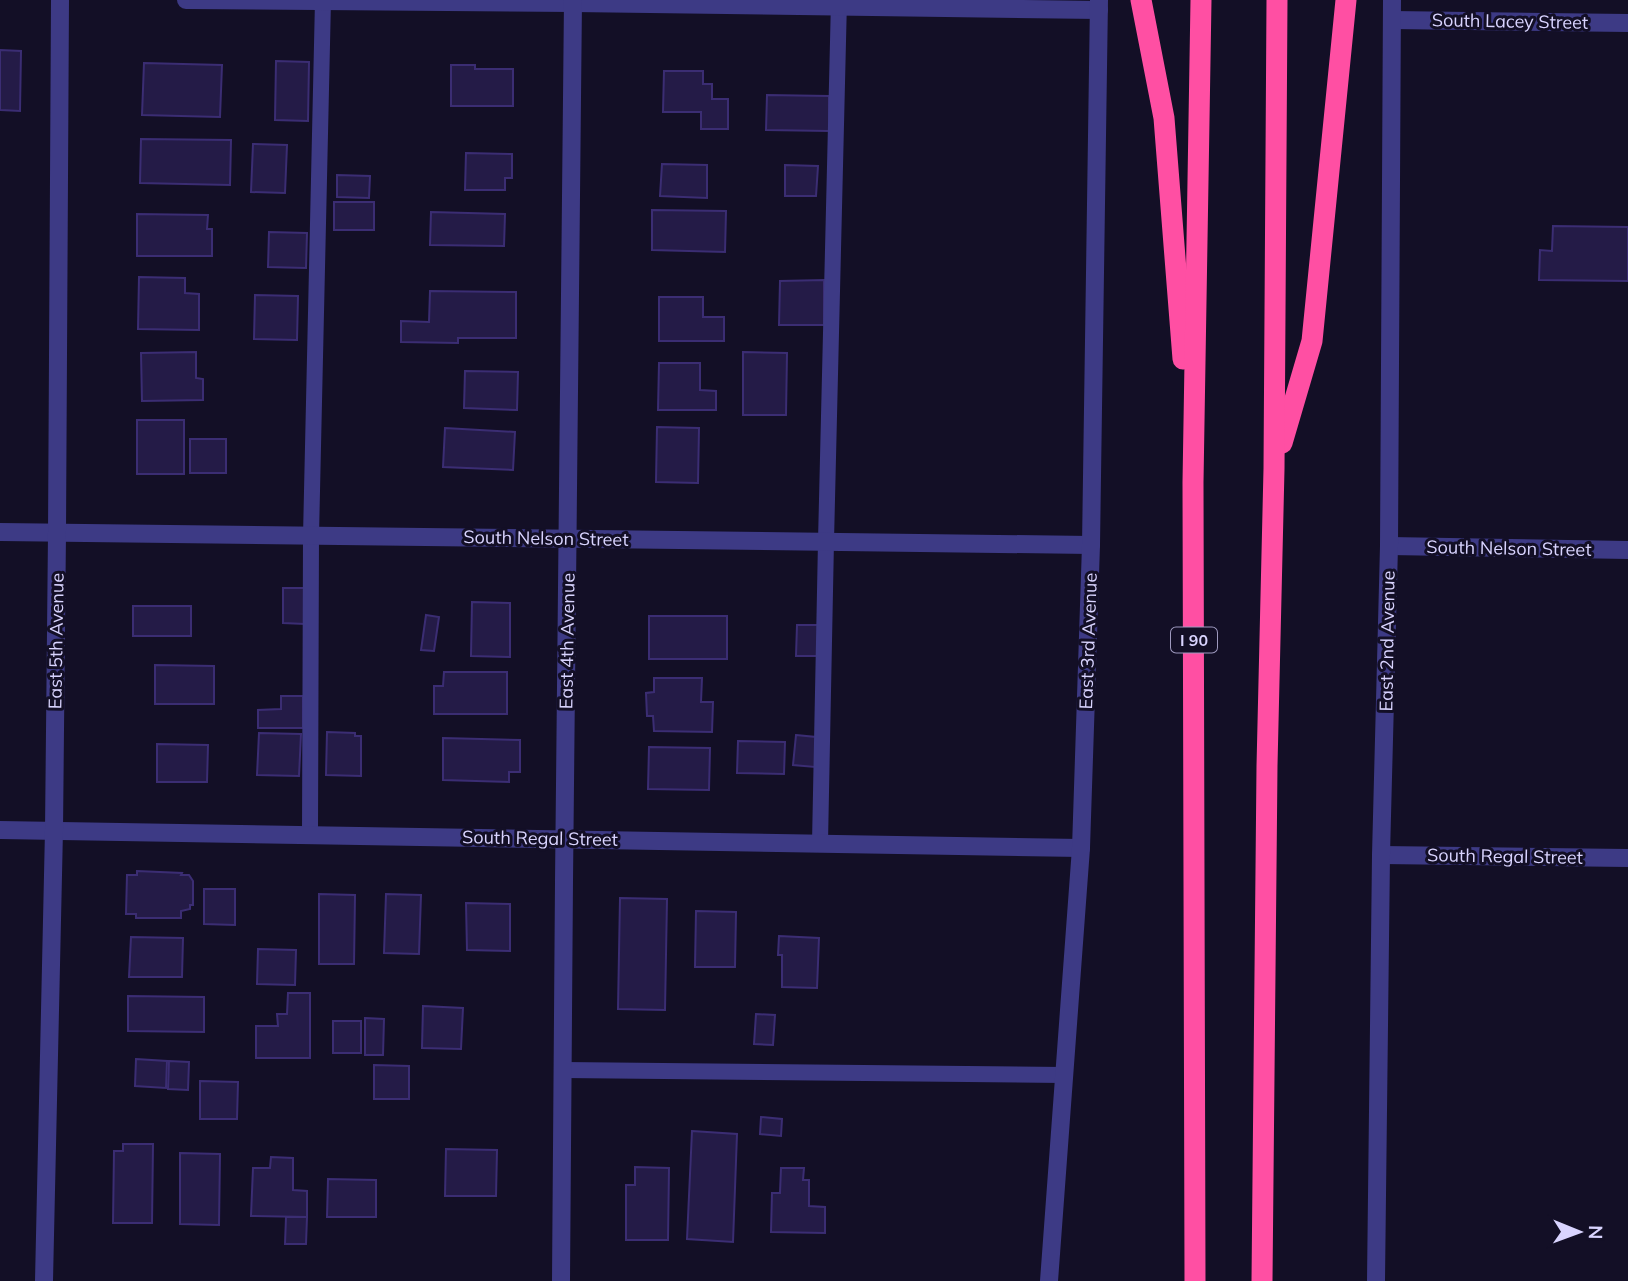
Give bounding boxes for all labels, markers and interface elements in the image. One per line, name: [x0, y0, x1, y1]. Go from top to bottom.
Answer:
street label: South Lacey Street: [1432, 8, 1588, 34]
street label: South Nelson Street: [463, 525, 629, 551]
street label: South Nelson Street: [1426, 535, 1592, 561]
street label: East 2nd Avenue: [1374, 570, 1400, 712]
street label: East 3rd Avenue: [1074, 572, 1102, 710]
street label: East 5th Avenue: [43, 573, 69, 709]
street label: East 4th Avenue: [554, 573, 580, 709]
road number: I 90: [1171, 628, 1217, 652]
street label: South Regal Street: [462, 825, 618, 851]
street label: South Regal Street: [1427, 843, 1583, 869]
north arrow: [1544, 1197, 1614, 1267]
text: N: [1584, 1225, 1608, 1240]

